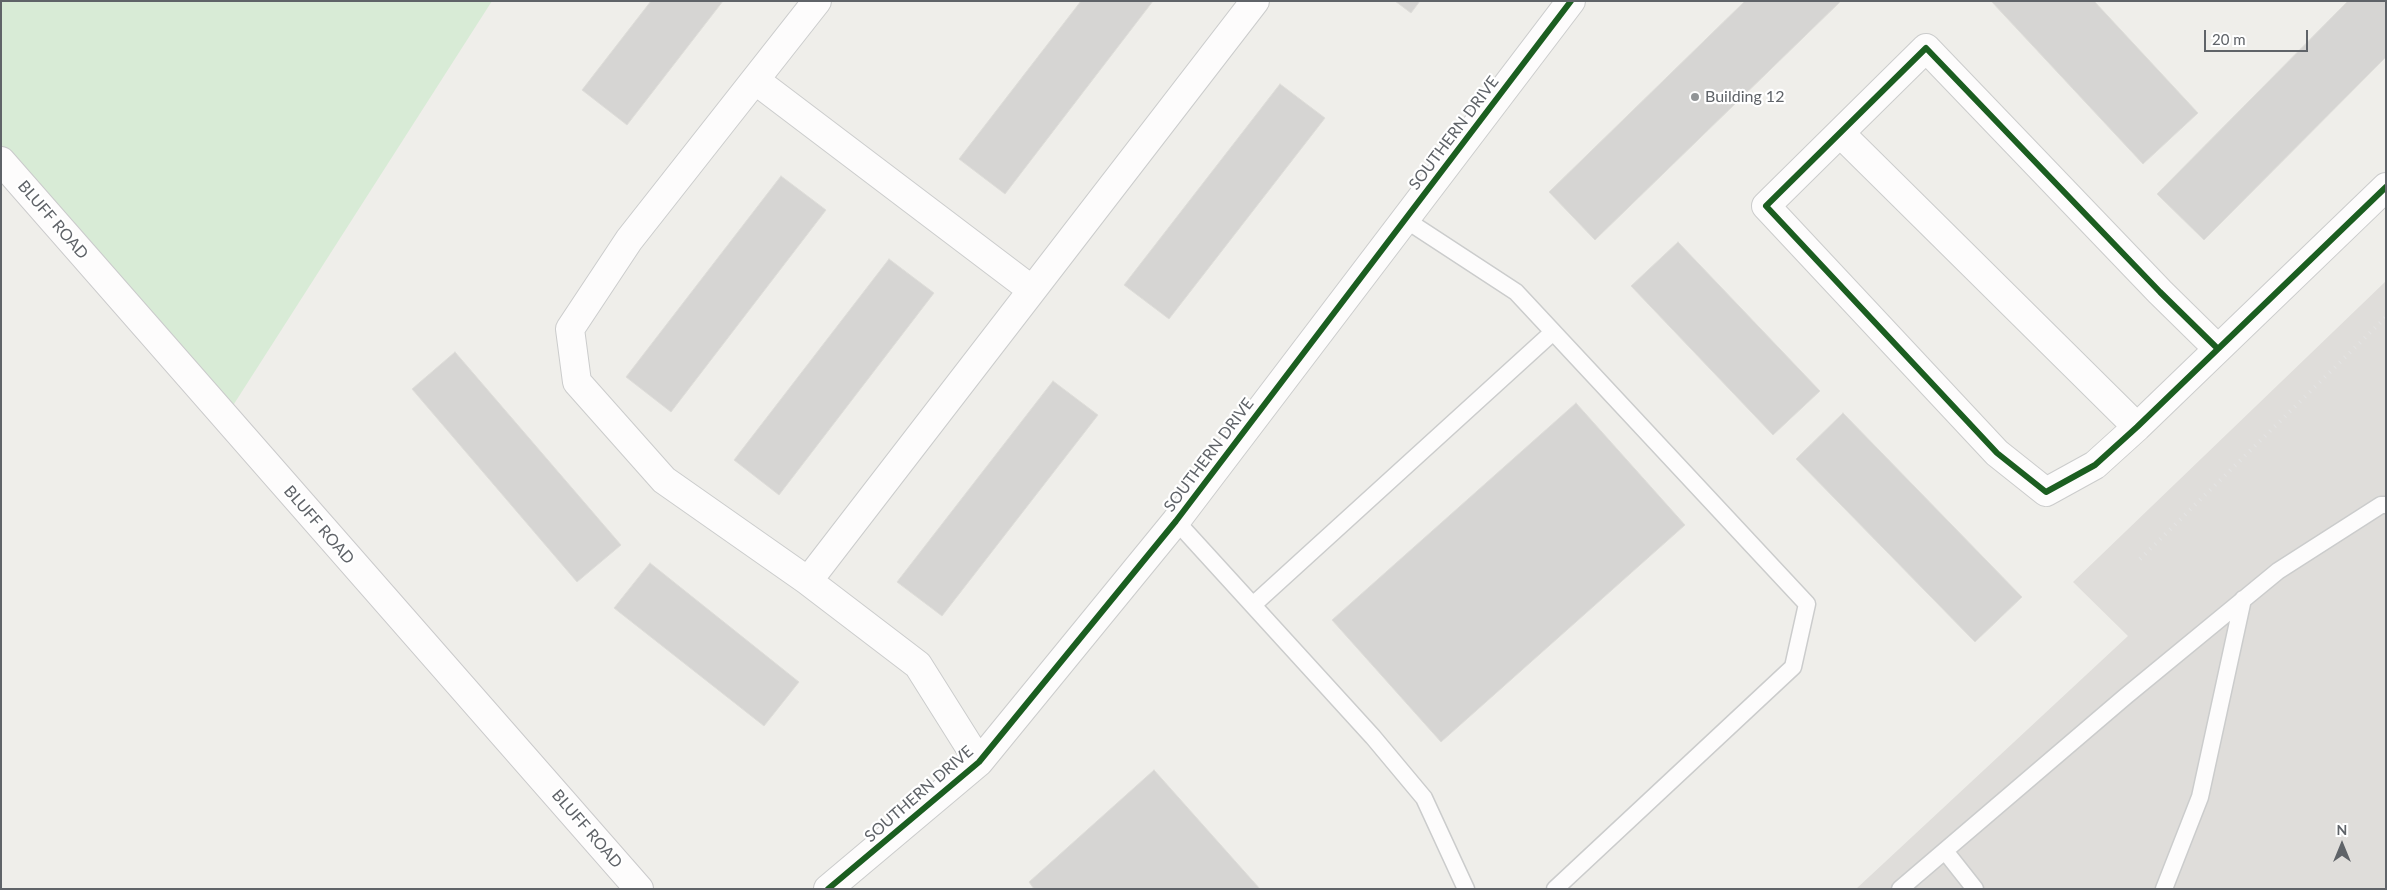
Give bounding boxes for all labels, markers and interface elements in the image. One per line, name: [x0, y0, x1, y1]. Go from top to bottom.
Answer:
scale bar: [2207, 20, 2311, 52]
text: 20 m: [2212, 30, 2246, 48]
street label: SOUTHERN DRIVE: [1405, 72, 1503, 194]
place label: Building 12: [1705, 87, 1784, 107]
marker: Building 12: [1689, 91, 1701, 103]
street label: BLUFF ROAD: [14, 177, 92, 263]
street label: SOUTHERN DRIVE: [1160, 394, 1258, 516]
street label: BLUFF ROAD: [280, 482, 358, 568]
street label: SOUTHERN DRIVE: [861, 742, 977, 846]
street label: BLUFF ROAD: [548, 786, 626, 872]
north arrow: [2317, 820, 2367, 870]
text: N: [2337, 821, 2347, 838]

